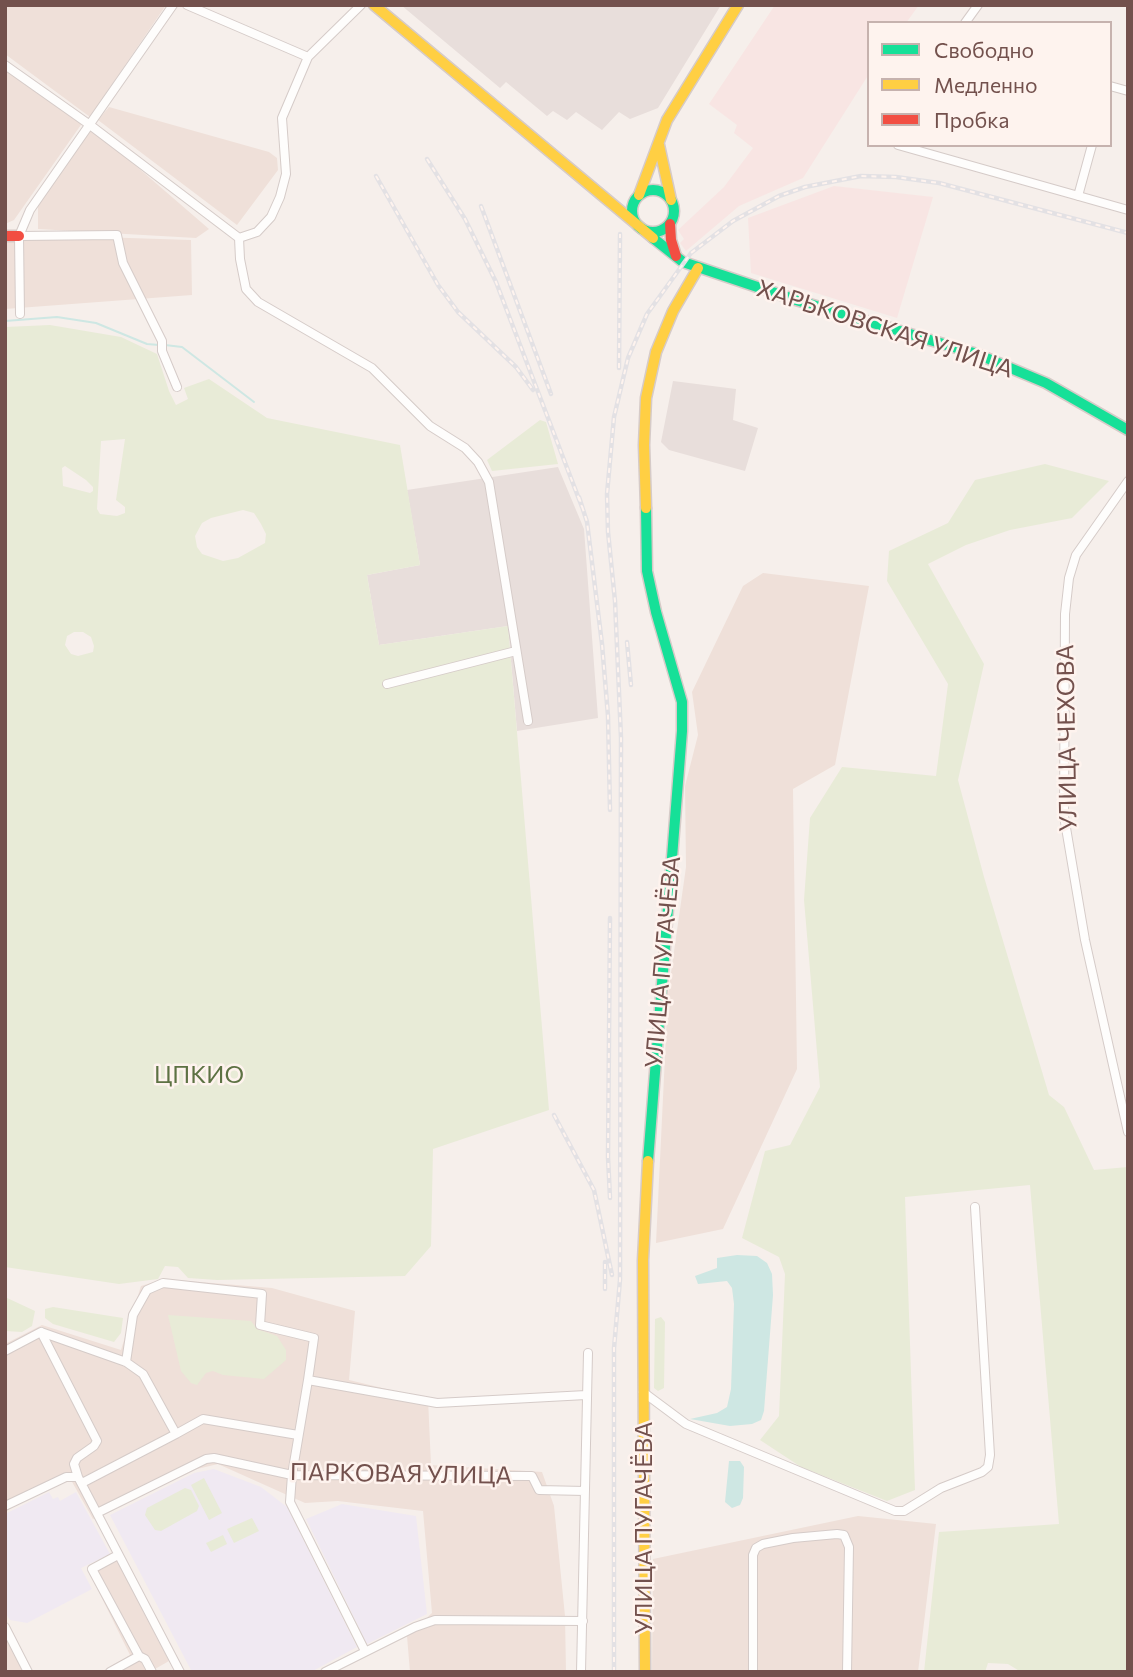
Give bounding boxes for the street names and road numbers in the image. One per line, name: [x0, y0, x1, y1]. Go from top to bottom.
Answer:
street label: ХАРЬКОВСКАЯ УЛИЦА: [753, 274, 1017, 384]
street label: УЛИЦА ЧЕХОВА: [1051, 644, 1083, 832]
street label: УЛИЦА ПУГАЧЁВА: [639, 855, 687, 1069]
street label: УЛИЦА ПУГАЧЁВА: [630, 1422, 658, 1634]
street label: ПАРКОВАЯ УЛИЦА: [290, 1458, 512, 1490]

